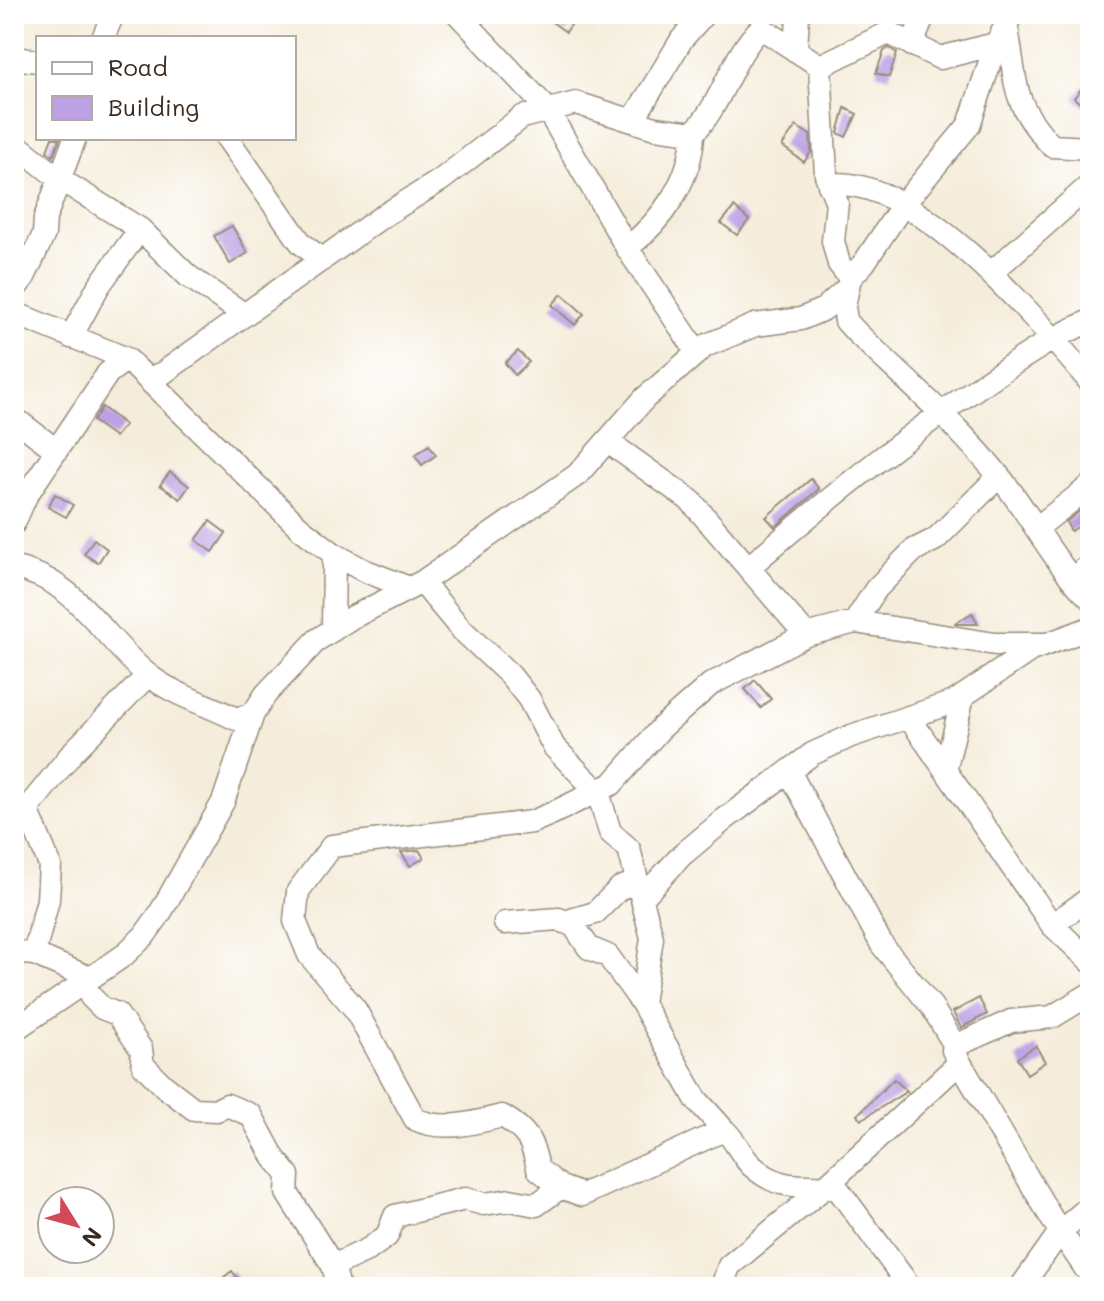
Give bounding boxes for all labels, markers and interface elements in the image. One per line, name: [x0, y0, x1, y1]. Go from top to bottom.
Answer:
legend: [36, 36, 296, 140]
text: Road: [108, 51, 168, 82]
text: Building: [108, 91, 199, 122]
north arrow: [36, 1185, 116, 1265]
text: N: [76, 1222, 109, 1253]

